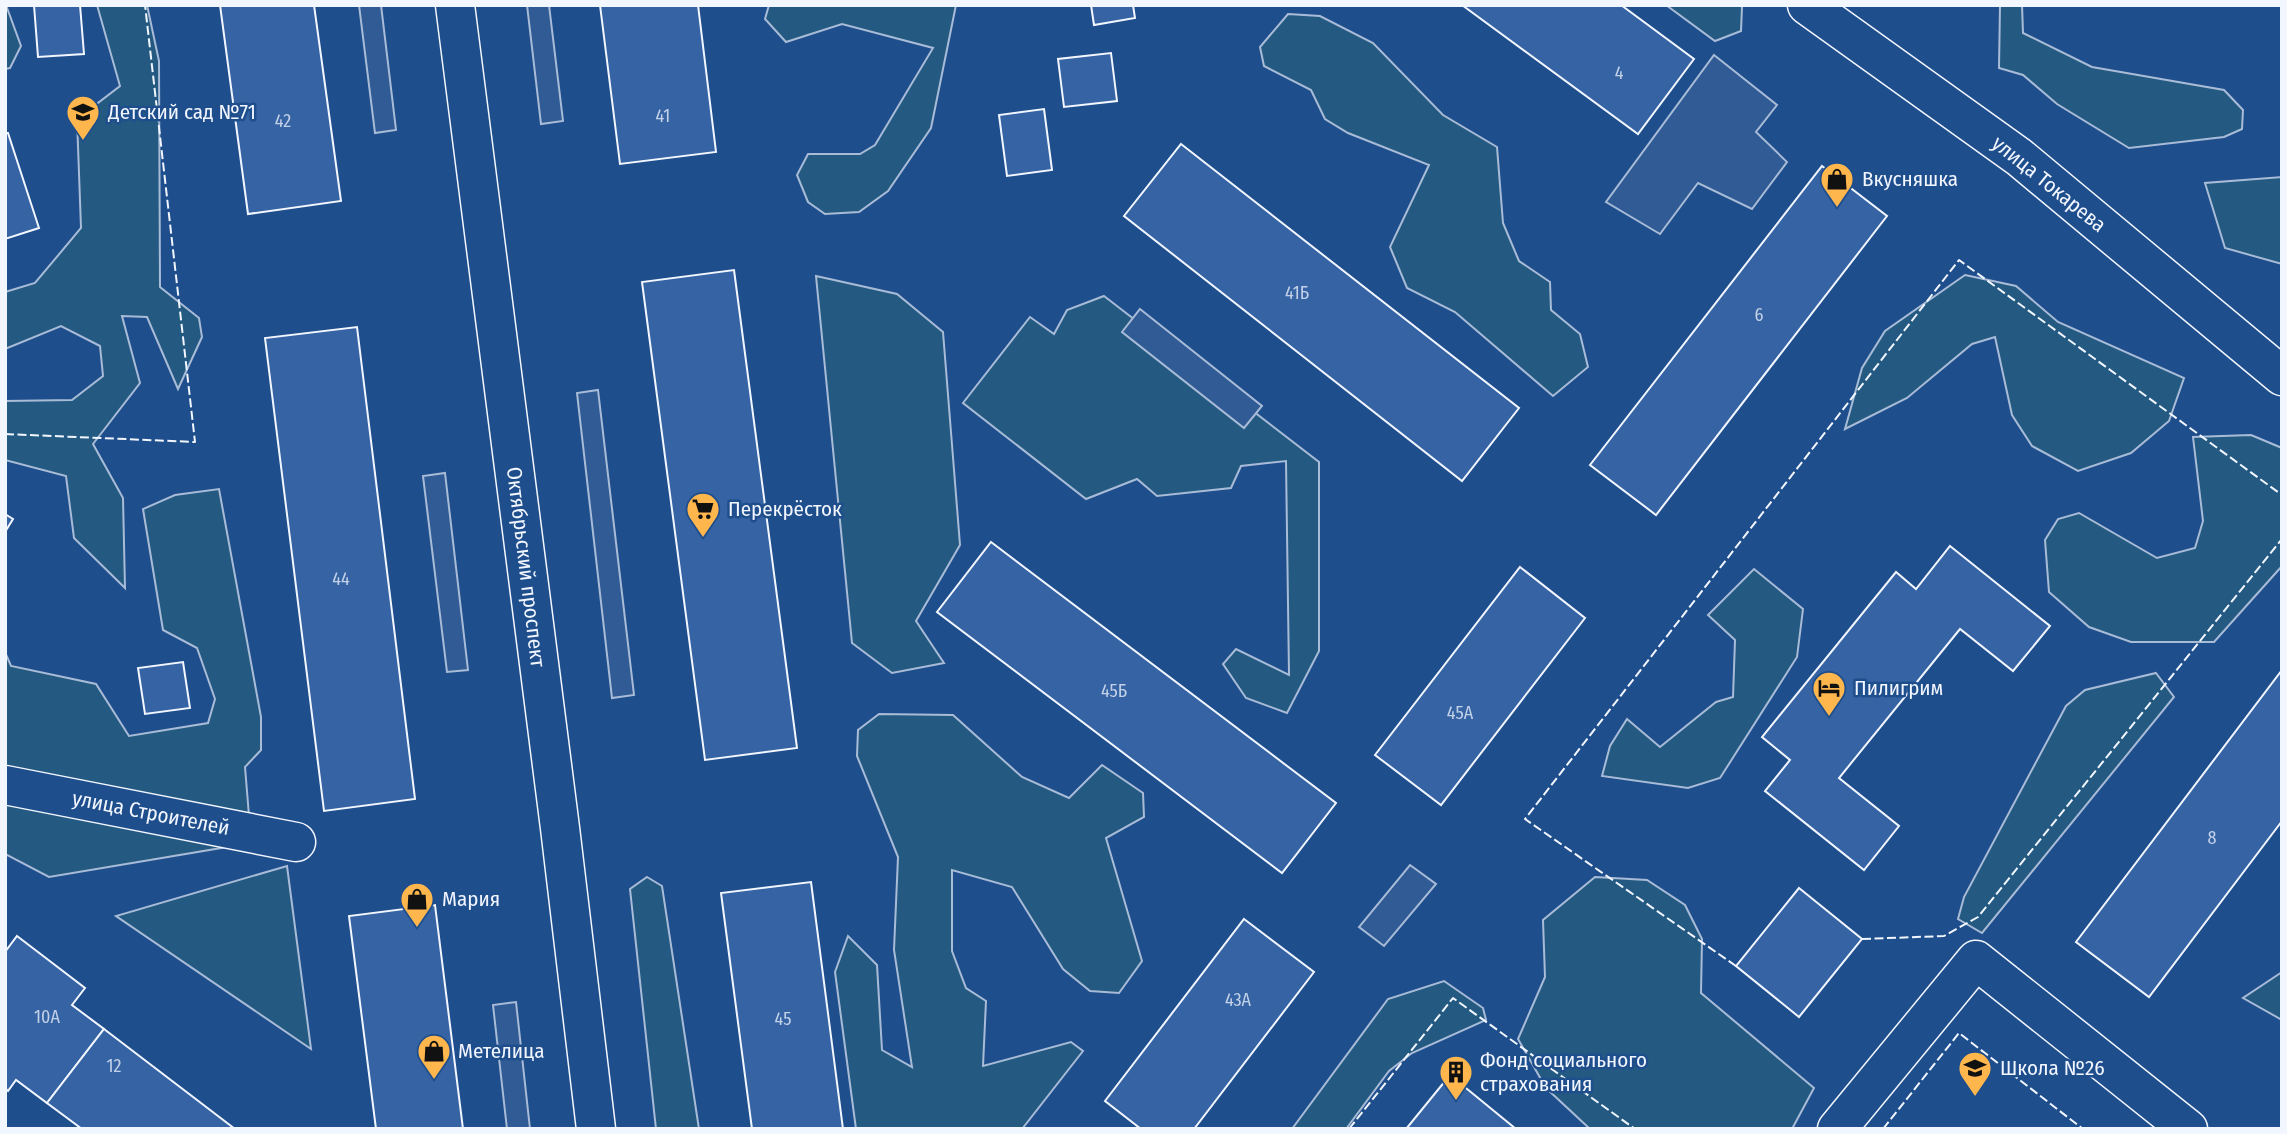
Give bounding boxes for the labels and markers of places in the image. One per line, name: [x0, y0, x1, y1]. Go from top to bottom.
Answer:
school or university icon: Детский сад №71: [64, 93, 102, 142]
place label: Детский сад №71: [107, 99, 256, 125]
shop icon: Вкусняшка: [1818, 160, 1856, 209]
place label: Вкусняшка: [1862, 166, 1958, 192]
supermarket icon: Перекрёсток: [684, 490, 722, 539]
place label: Перекрёсток: [728, 496, 842, 522]
hotel icon: Пилигрим: [1810, 669, 1848, 718]
place label: Пилигрим: [1854, 675, 1943, 701]
shop icon: Мария: [398, 880, 436, 929]
place label: Мария: [442, 886, 500, 912]
shop icon: Метелица: [415, 1032, 453, 1081]
place label: Метелица: [458, 1038, 544, 1064]
place label: Фонд социального страхования: [1480, 1047, 1647, 1097]
school or university icon: Школа №26: [1956, 1049, 1994, 1098]
building icon: Фонд социального страхования: [1437, 1053, 1475, 1102]
place label: Школа №26: [2000, 1055, 2105, 1081]

